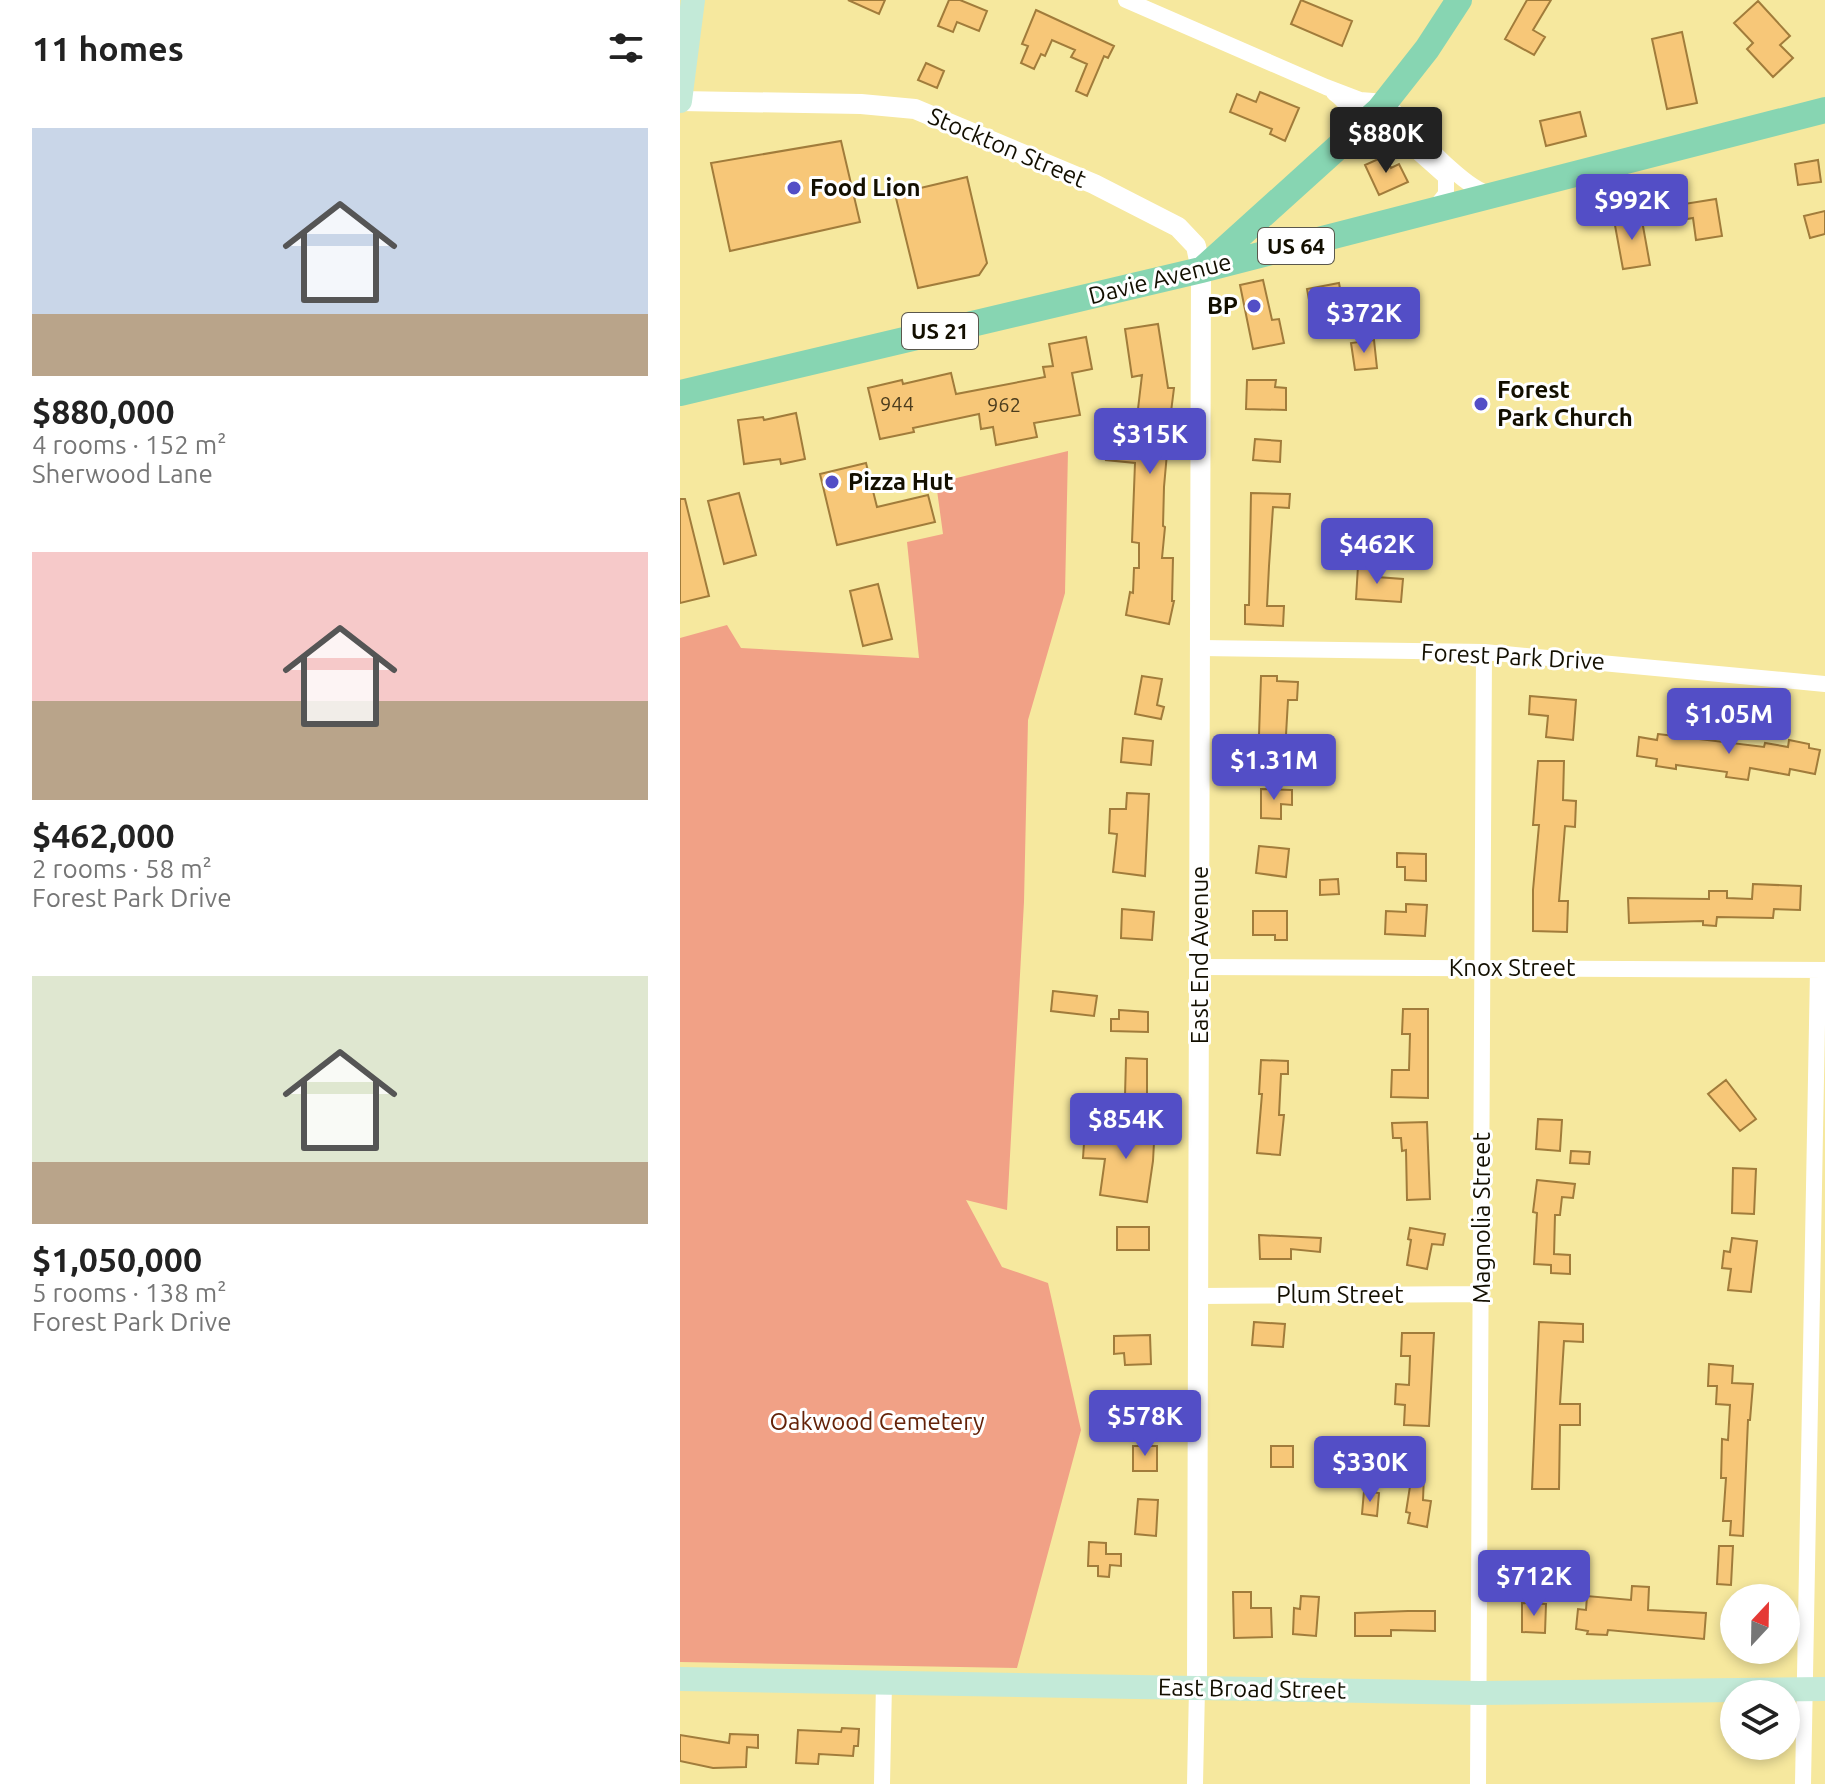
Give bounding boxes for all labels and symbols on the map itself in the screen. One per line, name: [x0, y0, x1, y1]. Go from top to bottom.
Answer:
street label: Stockton Street: [924, 102, 1091, 193]
pin: $880K: [1330, 107, 1442, 175]
place label: Food Lion: [810, 174, 921, 201]
pin: $992K: [1576, 174, 1688, 242]
marker: Food Lion: [785, 179, 803, 197]
road number: US 64: [1258, 228, 1334, 264]
street label: Davie Avenue: [1086, 248, 1234, 309]
pin: $372K: [1308, 287, 1420, 355]
place label: BP: [1207, 292, 1238, 319]
marker: BP: [1245, 297, 1263, 315]
road number: US 21: [902, 313, 978, 349]
place label: Forest Park Church: [1497, 376, 1633, 431]
house number: 944: [880, 392, 914, 415]
house number: 962: [987, 393, 1021, 416]
marker: Forest Park Church: [1472, 395, 1490, 413]
pin: $315K: [1094, 408, 1206, 476]
place label: Pizza Hut: [848, 468, 954, 495]
marker: Pizza Hut: [823, 473, 841, 491]
pin: $462K: [1321, 518, 1433, 586]
street label: Forest Park Drive: [1420, 638, 1606, 675]
pin: $1.05M: [1664, 688, 1794, 756]
pin: $1.31M: [1209, 734, 1339, 802]
street label: East End Avenue: [1186, 866, 1213, 1044]
street label: Knox Street: [1449, 954, 1576, 981]
pin: $854K: [1070, 1093, 1182, 1161]
street label: Magnolia Street: [1468, 1132, 1495, 1304]
street label: Plum Street: [1276, 1281, 1404, 1308]
pin: $578K: [1089, 1390, 1201, 1458]
park label: Oakwood Cemetery: [769, 1408, 985, 1435]
pin: $330K: [1314, 1436, 1426, 1504]
pin: $712K: [1478, 1550, 1590, 1618]
north arrow: [1720, 1584, 1800, 1664]
street label: East Broad Street: [1158, 1673, 1347, 1704]

